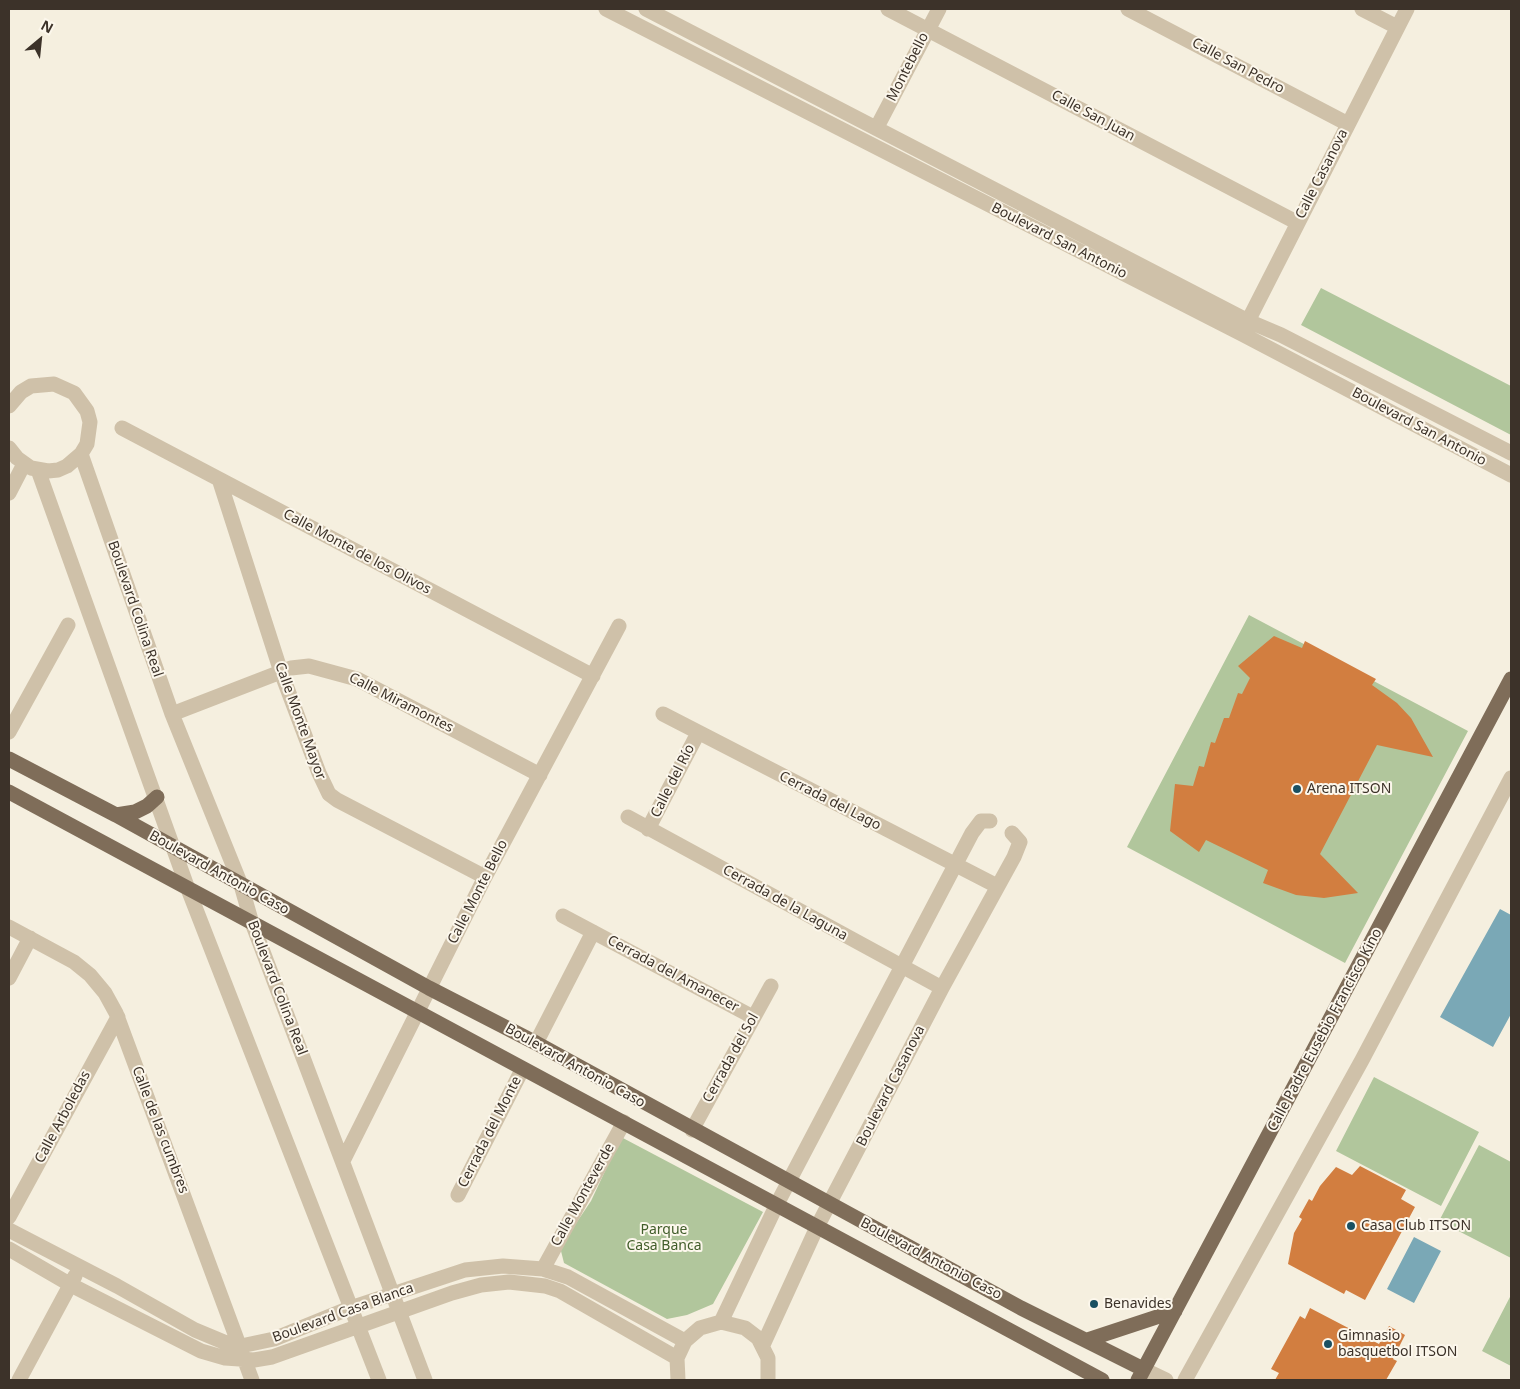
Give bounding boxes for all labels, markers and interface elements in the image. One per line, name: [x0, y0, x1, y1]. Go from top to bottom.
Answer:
north arrow: [15, 15, 65, 65]
text: N: [38, 15, 57, 37]
street label: Montebello: [883, 30, 933, 104]
street label: Calle San Pedro: [1189, 35, 1287, 97]
street label: Calle San Juan: [1048, 87, 1138, 145]
street label: Calle Casanova: [1292, 126, 1352, 222]
street label: Boulevard San Antonio: [988, 199, 1130, 283]
street label: Boulevard San Antonio: [1349, 384, 1489, 470]
street label: Calle Monte de los Olivos: [280, 506, 434, 598]
street label: Boulevard Colina Real: [104, 539, 166, 679]
street label: Calle Monte Mayor: [271, 660, 329, 782]
street label: Calle Miramontes: [346, 669, 456, 737]
street label: Calle del Río: [647, 742, 699, 820]
street label: Cerrada del Lago: [776, 768, 884, 834]
place label: Arena ITSON: [1307, 781, 1391, 797]
marker: Arena ITSON: [1291, 783, 1303, 795]
street label: Boulevard Antonio Caso: [146, 827, 292, 919]
street label: Calle Monte Bello: [445, 837, 511, 947]
street label: Cerrada de la Laguna: [720, 862, 850, 944]
street label: Boulevard Colina Real: [244, 918, 310, 1058]
street label: Calle Padre Eusebio Francisco Kino: [1264, 926, 1386, 1134]
street label: Cerrada del Amanecer: [604, 932, 742, 1016]
street label: Cerrada del Sol: [700, 1010, 762, 1106]
street label: Boulevard Antonio Caso: [502, 1020, 648, 1112]
street label: Boulevard Casanova: [853, 1023, 929, 1149]
street label: Calle de las cumbres: [128, 1064, 192, 1196]
street label: Calle Arboledas: [32, 1068, 94, 1166]
street label: Cerrada del Monte: [455, 1074, 525, 1190]
street label: Calle Monteverde: [548, 1141, 618, 1249]
street label: Boulevard Antonio Caso: [858, 1215, 1004, 1303]
place label: Casa Club ITSON: [1361, 1218, 1471, 1234]
marker: Casa Club ITSON: [1345, 1220, 1357, 1232]
park label: Parque Casa Banca: [626, 1222, 702, 1254]
street label: Boulevard Casa Blanca: [270, 1280, 416, 1346]
place label: Benavides: [1104, 1296, 1171, 1312]
marker: Benavides: [1088, 1298, 1100, 1310]
place label: Gimnasio basquetbol ITSON: [1338, 1328, 1458, 1360]
marker: Gimnasio basquetbol ITSON: [1322, 1338, 1334, 1350]

